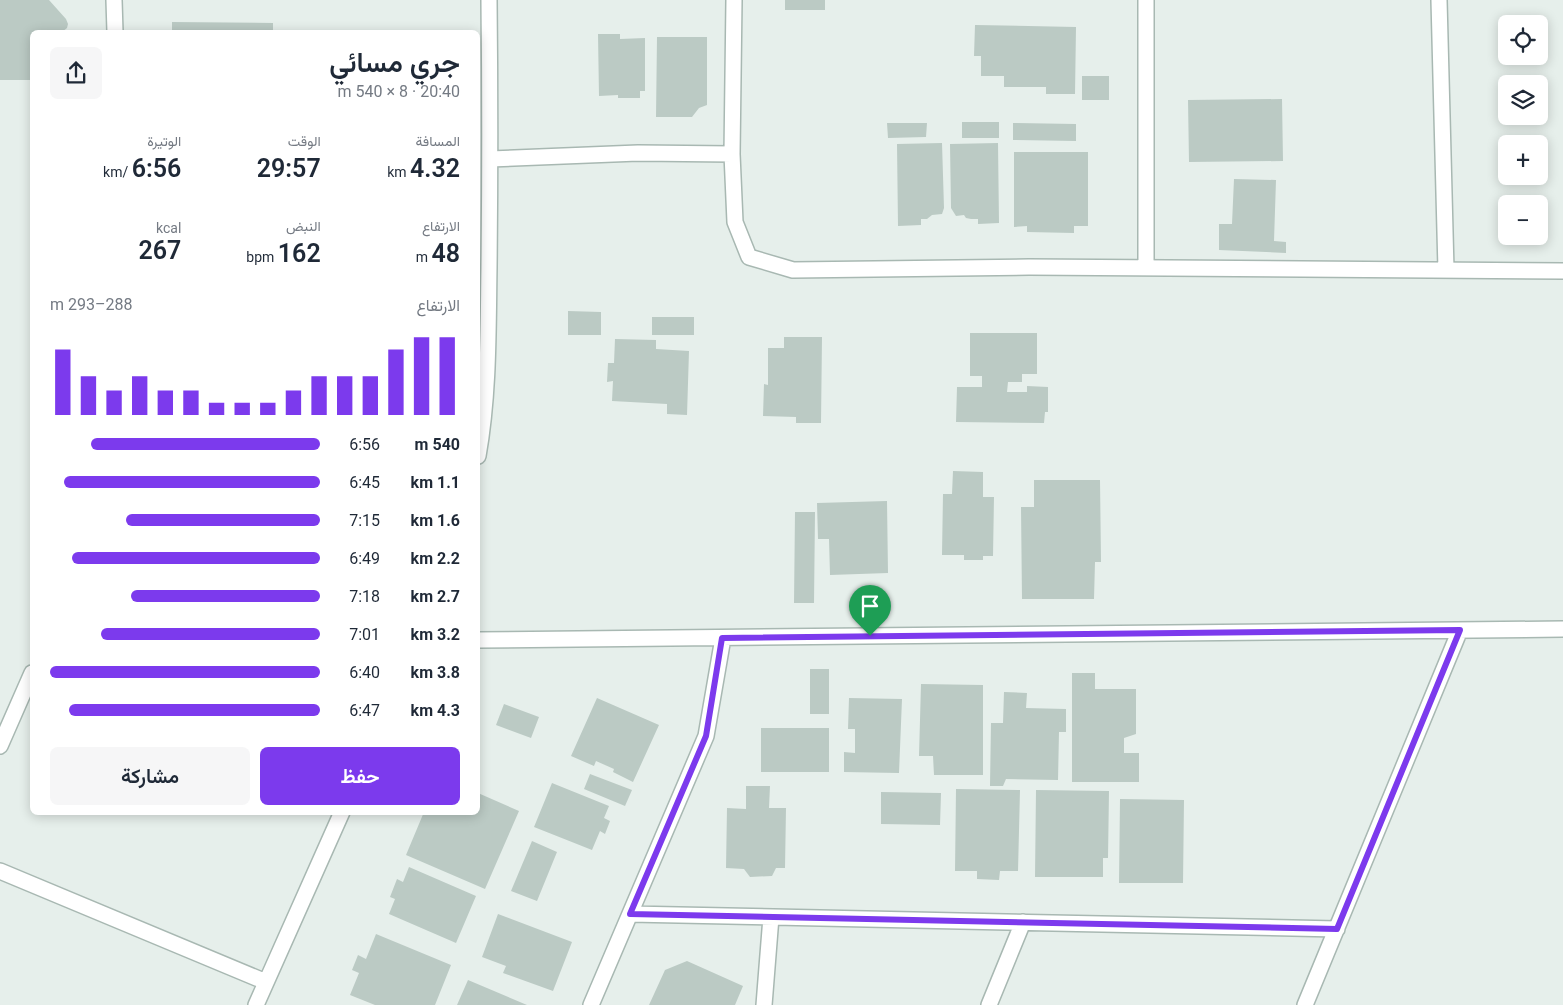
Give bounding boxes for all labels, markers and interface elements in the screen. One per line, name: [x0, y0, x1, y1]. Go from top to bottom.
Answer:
map controls: [1498, 15, 1548, 245]
button: locate: [1498, 15, 1548, 65]
text: جري مسائي: [329, 46, 460, 79]
button: share: [50, 47, 102, 99]
button: layers: [1498, 75, 1548, 125]
text: 20:40 · 8 × 540 m: [338, 82, 460, 101]
text: الوتيرة: [147, 133, 181, 149]
text: الوقت: [288, 133, 321, 149]
text: المسافة: [416, 133, 460, 149]
button: +: [1498, 135, 1548, 185]
text: 6:56: [132, 154, 181, 183]
text: 29:57: [257, 154, 321, 183]
text: 4.32: [410, 154, 460, 183]
text: /km: [103, 164, 132, 180]
text: km: [387, 164, 410, 180]
button: −: [1498, 195, 1548, 245]
text: النبض: [286, 218, 321, 234]
text: الارتفاع: [422, 218, 460, 234]
text: kcal: [156, 220, 181, 236]
text: 267: [138, 236, 181, 265]
text: 162: [278, 239, 321, 268]
text: 48: [431, 239, 460, 268]
text: bpm: [246, 249, 278, 265]
text: m: [416, 249, 431, 265]
text: 288–293 m: [50, 295, 132, 314]
text: الارتفاع: [417, 296, 460, 315]
text: 6:56: [349, 435, 380, 454]
text: 540 m: [415, 435, 460, 454]
text: 6:45: [349, 473, 380, 492]
text: 1.1 km: [411, 473, 460, 492]
text: 7:15: [349, 511, 380, 530]
text: 1.6 km: [411, 511, 460, 530]
text: 6:49: [349, 549, 380, 568]
text: 2.2 km: [411, 549, 460, 568]
pin: [849, 585, 891, 636]
text: 7:18: [349, 587, 380, 606]
text: 2.7 km: [411, 587, 460, 606]
icon: arrive: [856, 592, 884, 620]
text: 7:01: [349, 625, 380, 644]
text: 3.2 km: [411, 625, 460, 644]
text: 6:40: [349, 663, 380, 682]
text: 3.8 km: [411, 663, 460, 682]
text: 6:47: [349, 701, 380, 720]
text: 4.3 km: [411, 701, 460, 720]
button: مشاركة: [50, 747, 250, 805]
button: حفظ: [260, 747, 460, 805]

